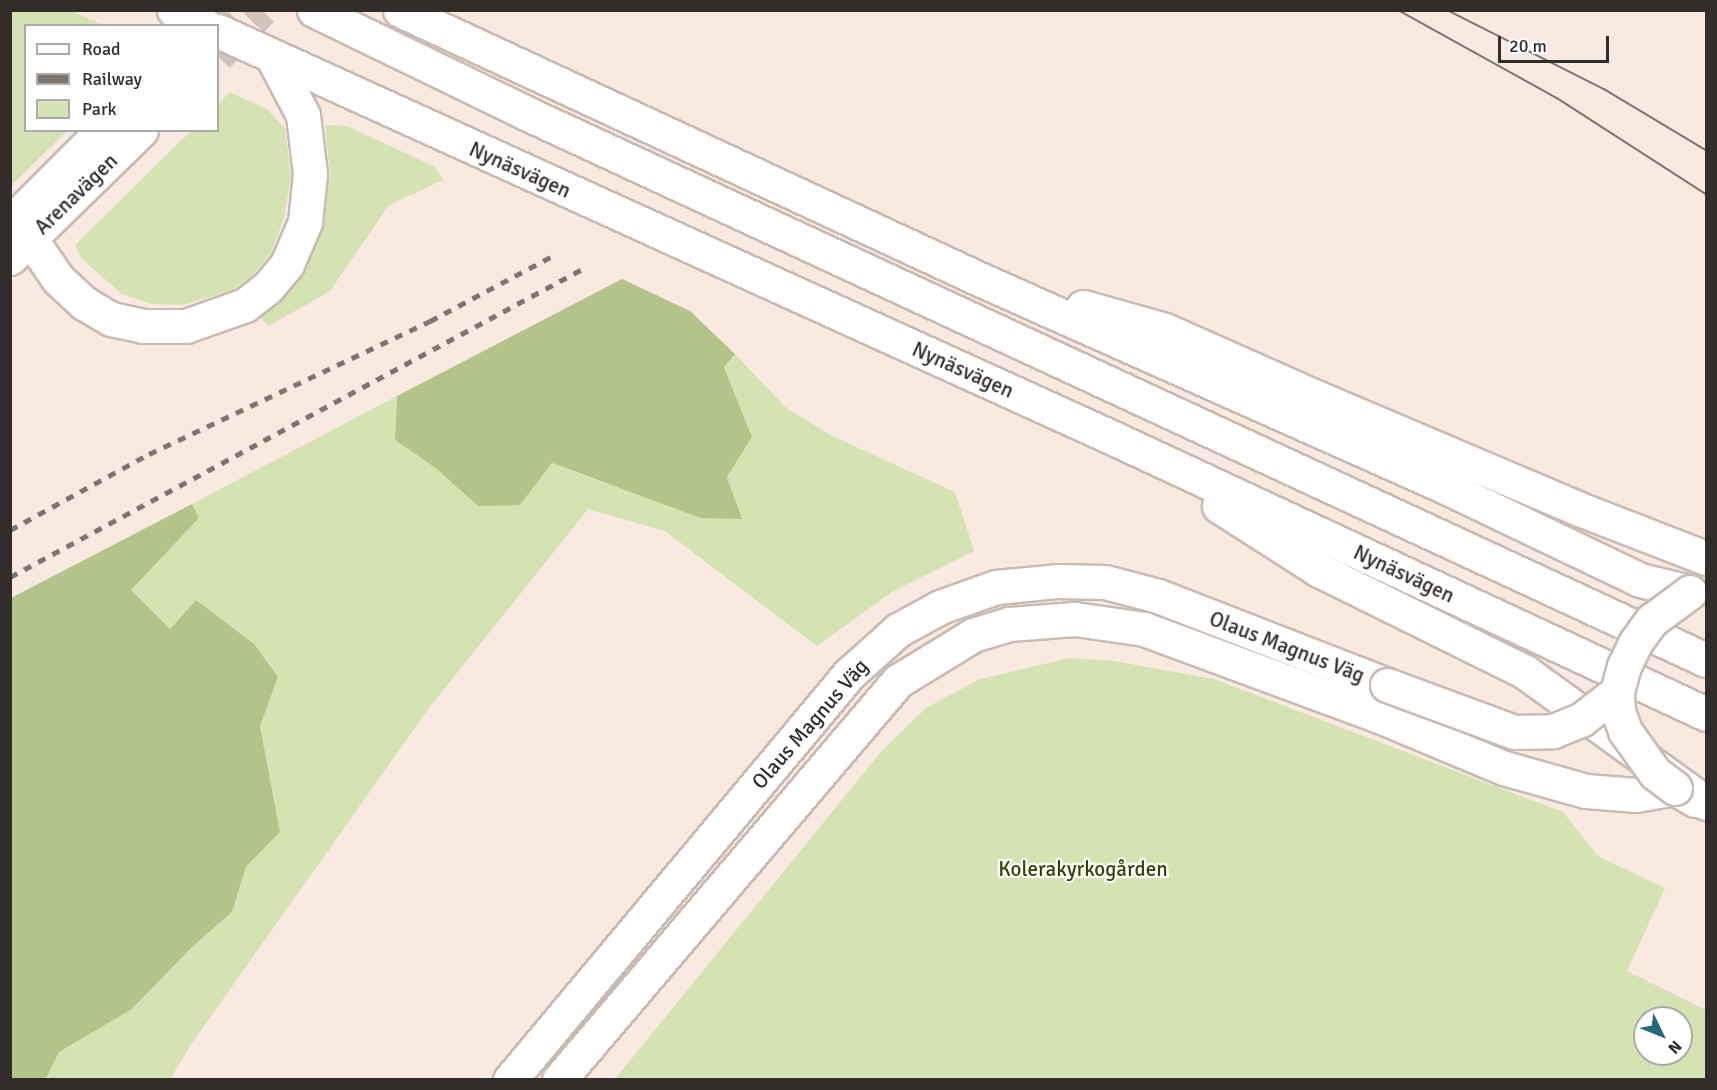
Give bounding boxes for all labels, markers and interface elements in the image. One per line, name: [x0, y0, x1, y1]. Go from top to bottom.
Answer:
legend: [24, 24, 219, 132]
scale bar: [1501, 24, 1612, 62]
text: 20 m: [1509, 35, 1547, 57]
text: Road: [82, 38, 121, 60]
text: Railway: [82, 68, 142, 90]
text: Park: [82, 98, 117, 120]
street label: Nynäsvägen: [465, 136, 575, 204]
street label: Arenavägen: [29, 148, 123, 240]
street label: Nynäsvägen: [908, 336, 1018, 404]
street label: Nynäsvägen: [1350, 540, 1458, 608]
street label: Olaus Magnus Väg: [1206, 606, 1368, 688]
street label: Olaus Magnus Väg: [747, 654, 873, 794]
park label: Kolerakyrkogården: [998, 856, 1168, 882]
north arrow: [1633, 1006, 1693, 1066]
text: N: [1664, 1036, 1686, 1058]

